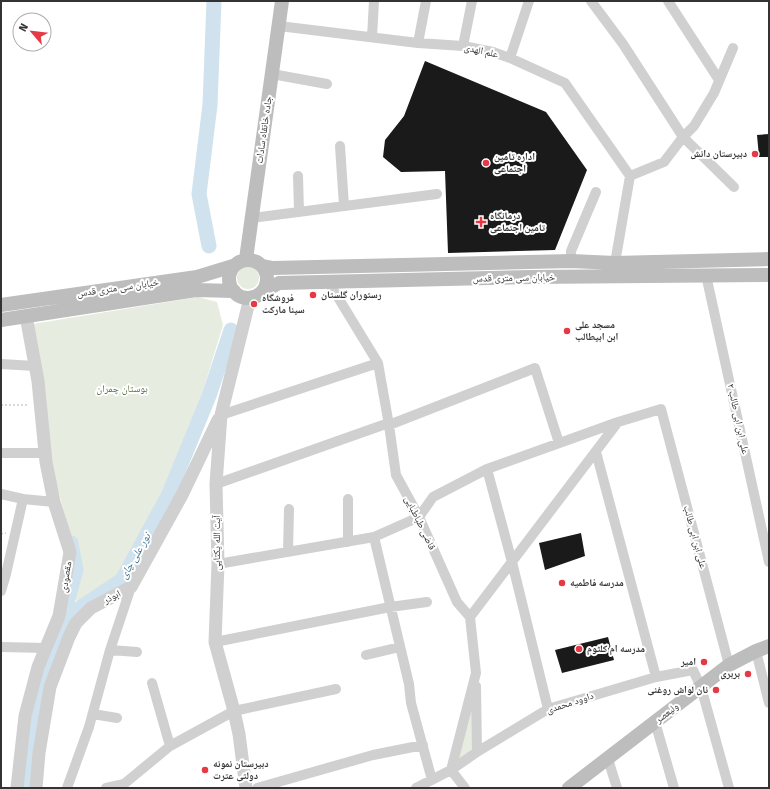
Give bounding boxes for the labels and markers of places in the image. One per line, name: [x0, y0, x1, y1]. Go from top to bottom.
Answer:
place label: دبیرستان دانش: [690, 148, 747, 160]
marker: دبیرستان دانش: [750, 149, 760, 159]
place label: اداره تامین اجتماعی: [494, 151, 535, 175]
marker: اداره تامین اجتماعی: [481, 158, 491, 168]
place label: درمانگاه تامین اجتماعی: [490, 210, 546, 234]
marker: درمانگاه تامین اجتماعی: [475, 216, 487, 228]
place label: رستوران گلستان: [321, 289, 382, 301]
marker: رستوران گلستان: [308, 290, 318, 300]
place label: فروشگاه سینا مارکت: [262, 292, 305, 316]
marker: فروشگاه سینا مارکت: [249, 299, 259, 309]
place label: مسجد علی ابن ابیطالب: [575, 319, 619, 343]
marker: مسجد علی ابن ابیطالب: [562, 326, 572, 336]
place label: مدرسه فاطمیه: [570, 577, 624, 589]
marker: مدرسه فاطمیه: [557, 578, 567, 588]
place label: مدرسه ام کلثوم: [587, 643, 645, 655]
marker: مدرسه ام کلثوم: [574, 644, 584, 654]
place label: امیر: [680, 656, 696, 668]
marker: امیر: [699, 657, 709, 667]
place label: بربری: [720, 668, 740, 680]
marker: بربری: [743, 669, 753, 679]
place label: نان لواش روغنی: [647, 684, 708, 696]
marker: نان لواش روغنی: [711, 685, 721, 695]
place label: دبیرستان نمونه دولتی عترت: [213, 758, 269, 782]
marker: دبیرستان نمونه دولتی عترت: [200, 765, 210, 775]

